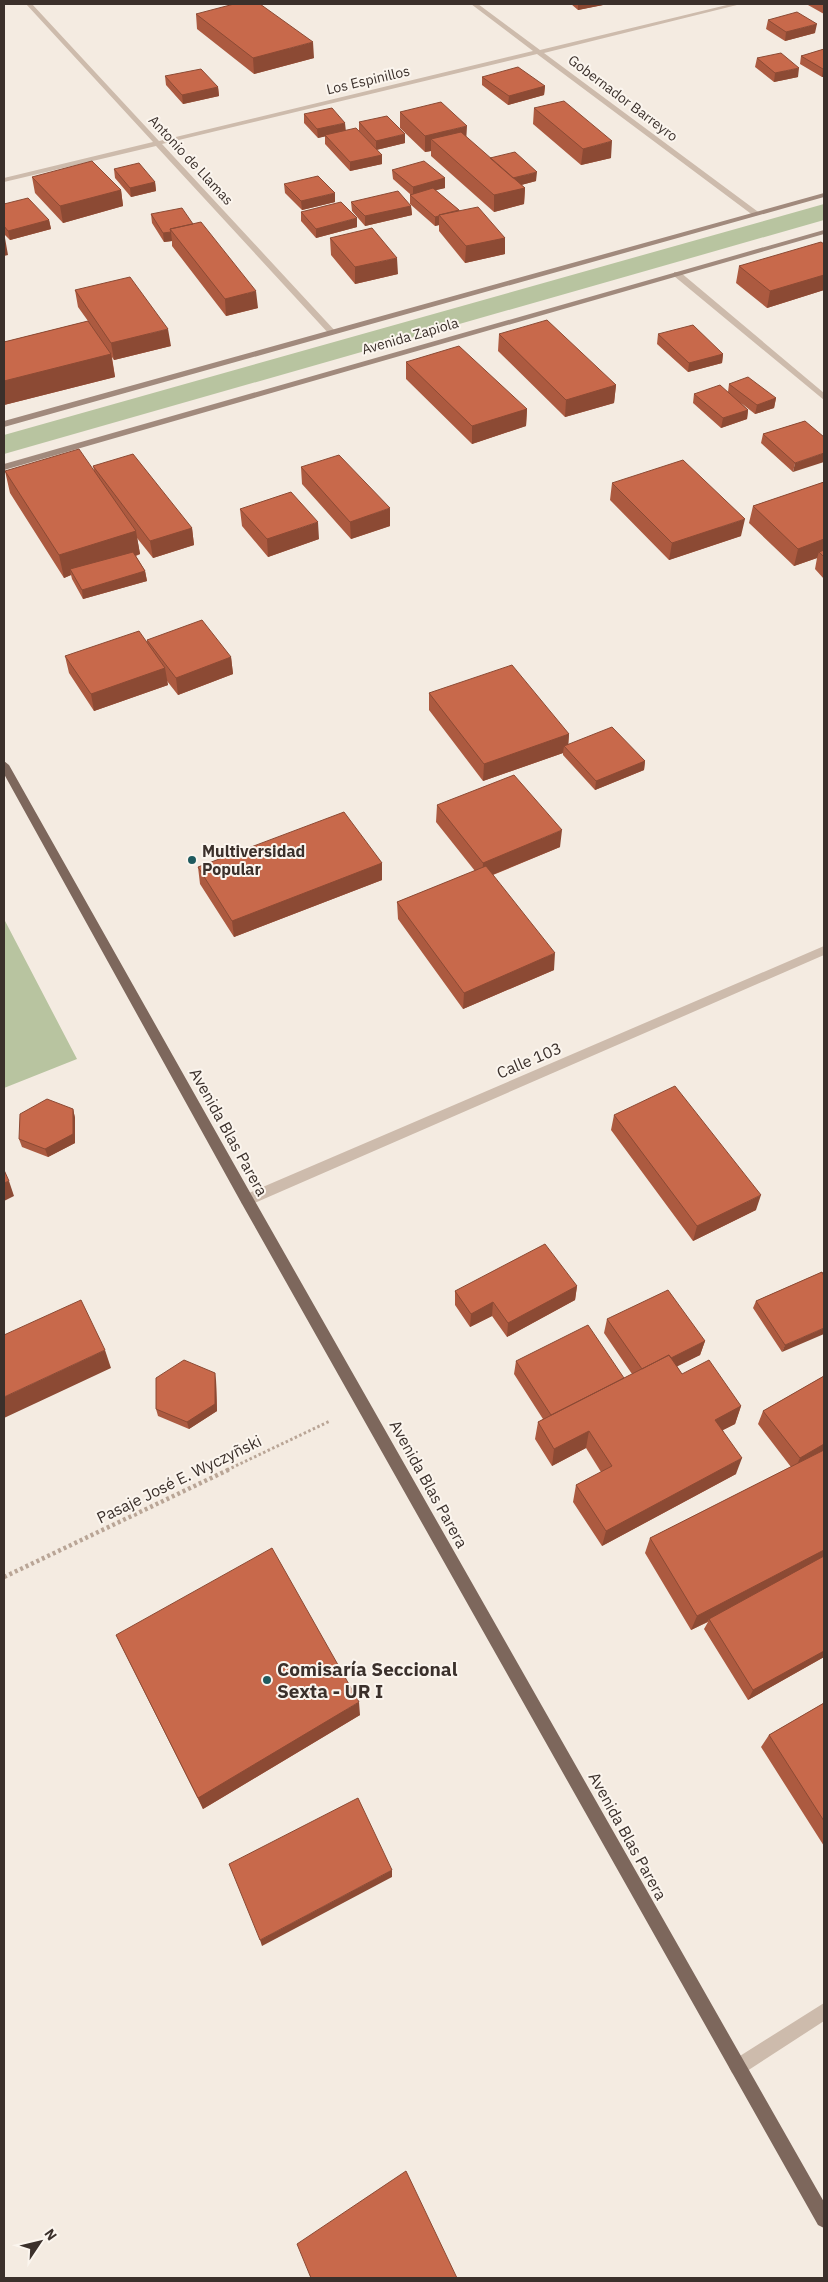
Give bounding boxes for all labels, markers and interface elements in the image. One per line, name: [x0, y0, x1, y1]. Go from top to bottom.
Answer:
street label: Gobernador Barreyro: [565, 51, 682, 145]
street label: Los Espinillos: [325, 62, 412, 98]
street label: Antonio de Llamas: [145, 111, 237, 209]
street label: Avenida Zapiola: [360, 313, 461, 358]
place label: Multiversidad Popular: [202, 841, 305, 879]
marker: Multiversidad Popular: [186, 854, 198, 866]
street label: Calle 103: [494, 1037, 564, 1083]
street label: Avenida Blas Parera: [186, 1065, 273, 1200]
street label: Avenida Blas Parera: [386, 1417, 473, 1552]
street label: Pasaje José E. Wyczyñski: [93, 1430, 265, 1528]
place label: Comisaría Seccional Sexta - UR I: [277, 1657, 458, 1703]
marker: Comisaría Seccional Sexta - UR I: [261, 1674, 273, 1686]
street label: Avenida Blas Parera: [585, 1769, 672, 1904]
north arrow: [15, 2217, 65, 2267]
text: N: [40, 2225, 61, 2244]

